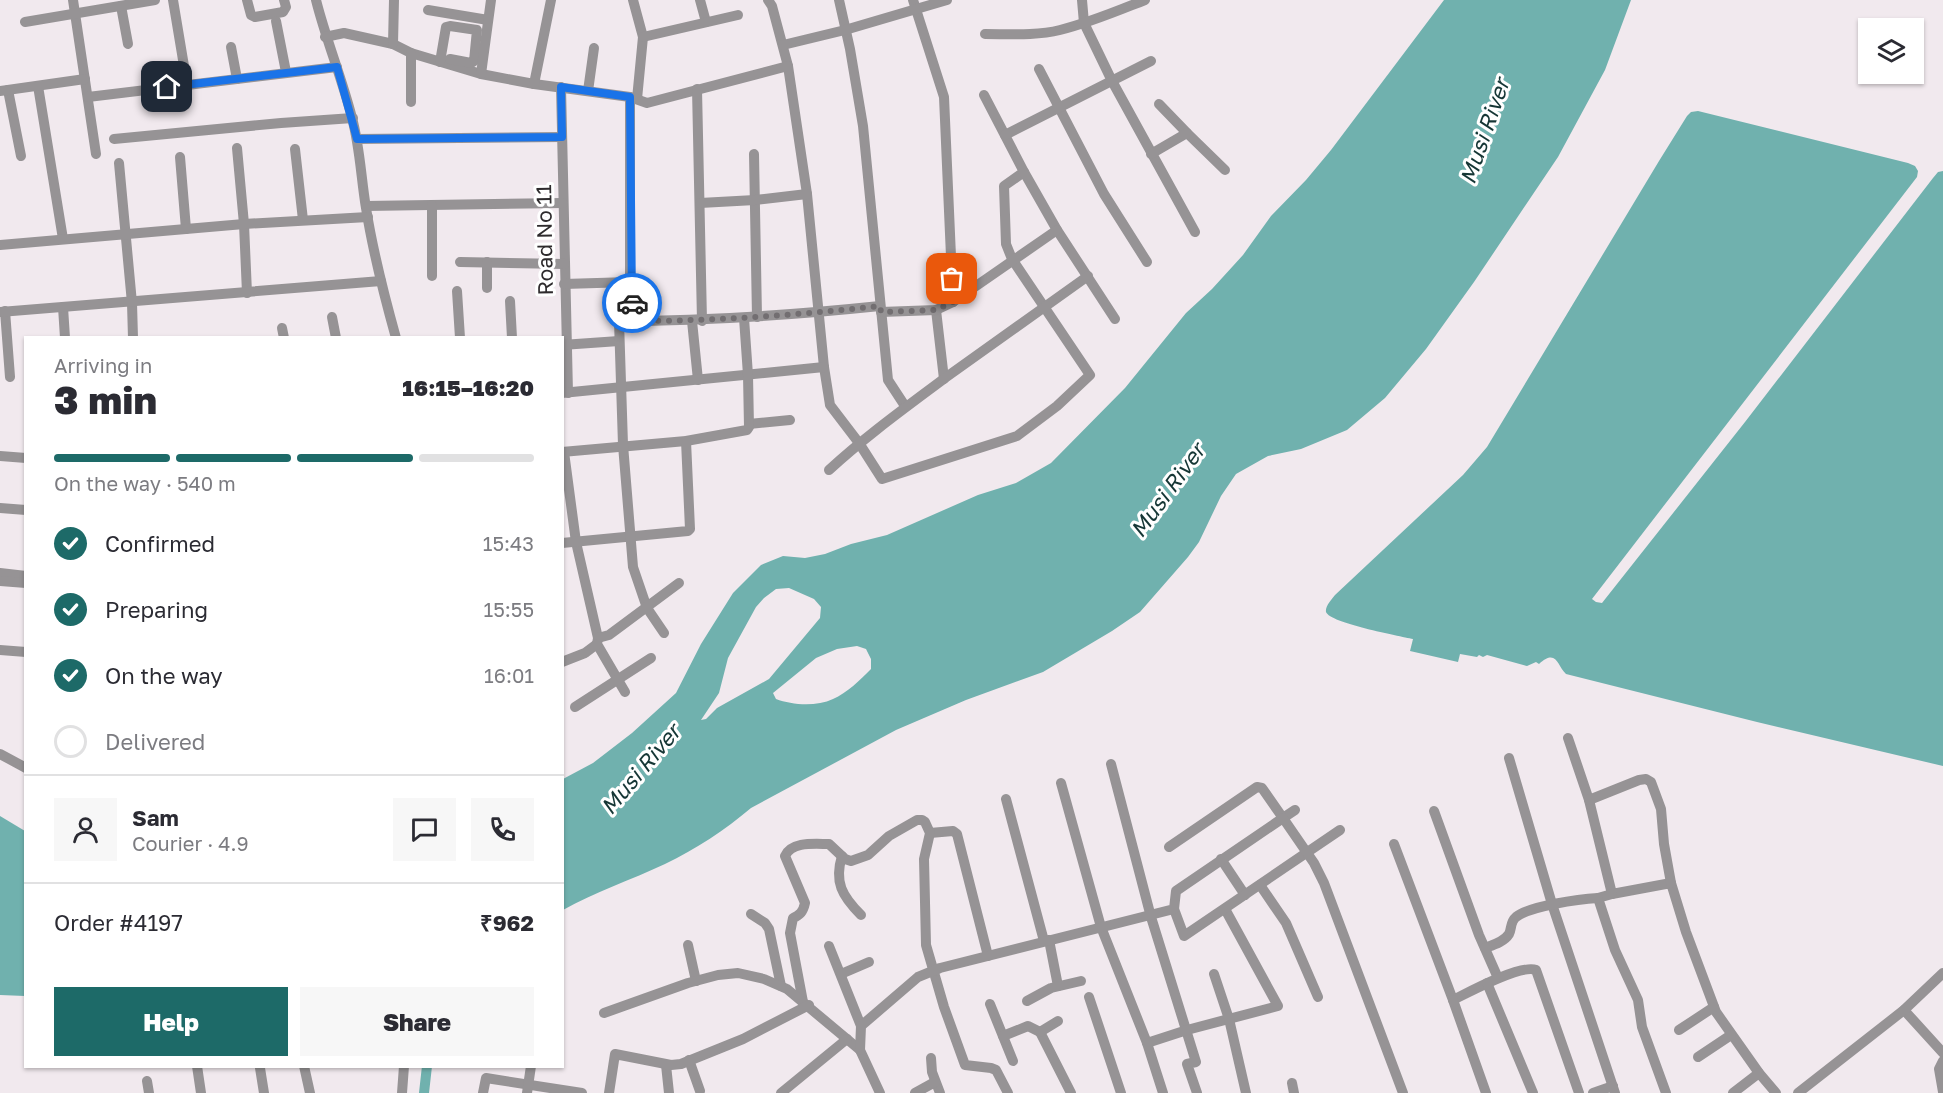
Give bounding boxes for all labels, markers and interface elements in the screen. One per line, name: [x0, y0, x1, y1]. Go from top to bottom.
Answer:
map controls: [1858, 18, 1924, 84]
button: layers: [1858, 18, 1924, 84]
pin: [141, 61, 192, 112]
icon: home: [150, 70, 183, 103]
water label: Musi River: [1453, 72, 1516, 187]
street label: Road No 11: [530, 184, 558, 296]
pin: [926, 253, 977, 304]
icon: bag: [935, 262, 968, 295]
courier: [602, 273, 662, 333]
icon: car: [616, 287, 649, 320]
text: Arriving in: [54, 353, 152, 377]
text: 16:15–16:20: [402, 374, 534, 401]
text: 3 min: [54, 376, 157, 423]
water label: Musi River: [1124, 435, 1212, 542]
text: On the way · 540 m: [54, 471, 236, 495]
icon: check: [54, 527, 87, 560]
text: Confirmed: [105, 530, 215, 557]
text: 15:43: [483, 531, 534, 555]
icon: check: [54, 593, 87, 626]
text: Preparing: [105, 596, 208, 623]
text: 15:55: [484, 597, 534, 621]
icon: check: [54, 659, 87, 692]
text: On the way: [105, 662, 223, 689]
text: 16:01: [484, 663, 534, 687]
water label: Musi River: [595, 716, 688, 820]
text: Delivered: [105, 728, 205, 755]
button: person: [54, 798, 117, 861]
button: chat: [393, 798, 456, 861]
button: phone: [471, 798, 534, 861]
text: Sam: [132, 804, 179, 831]
text: Courier · 4.9: [132, 831, 249, 855]
text: Order #4197: [54, 909, 183, 936]
text: ₹962: [480, 909, 534, 936]
button: Help: [54, 987, 288, 1056]
button: Share: [300, 987, 534, 1056]

